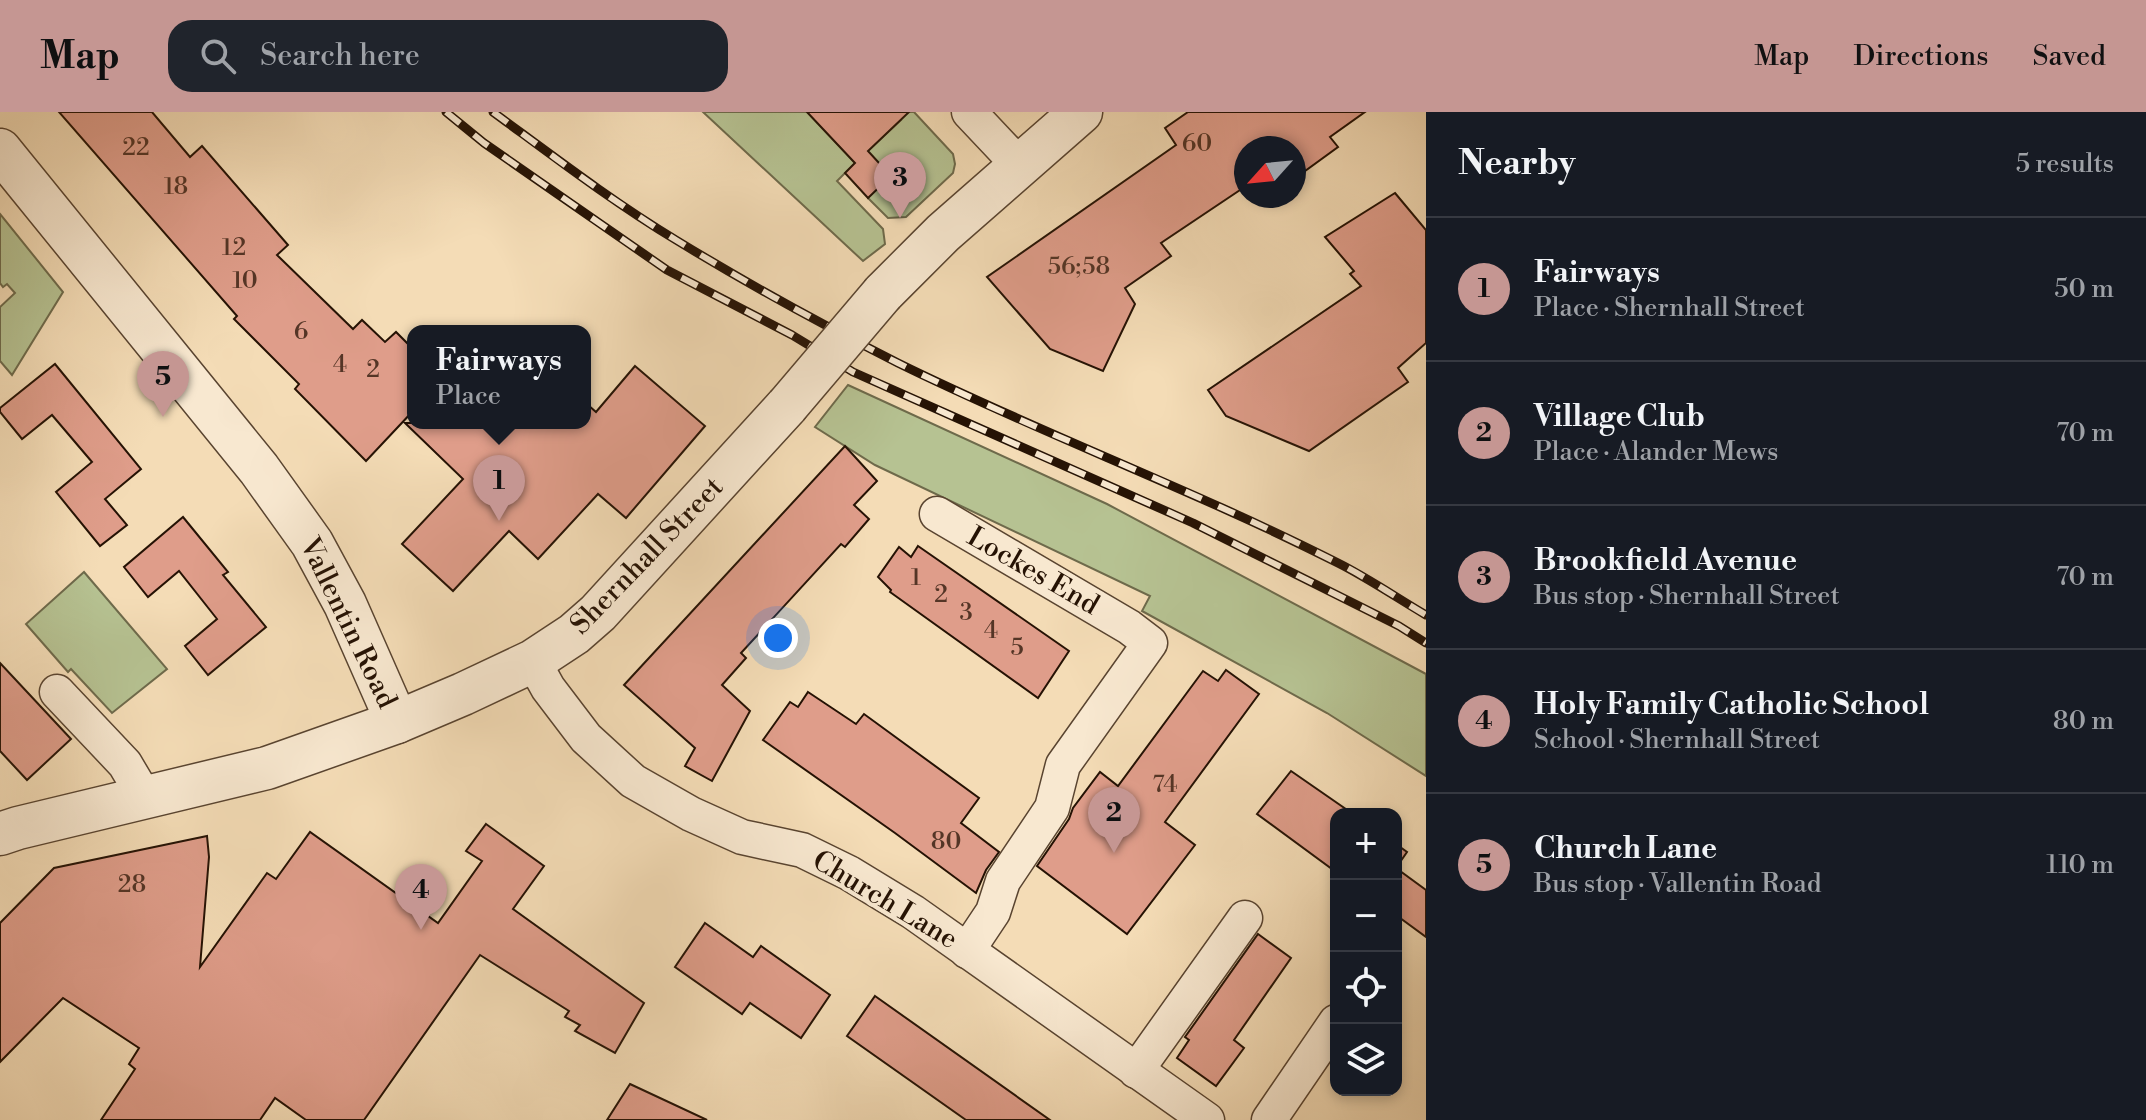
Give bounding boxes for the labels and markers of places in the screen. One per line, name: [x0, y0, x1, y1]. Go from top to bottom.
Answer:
pin: 3: [874, 152, 926, 218]
pin: 5: [137, 351, 189, 417]
pin: 1: [473, 455, 525, 521]
pin: 2: [1088, 787, 1140, 853]
pin: 4: [395, 864, 447, 930]

